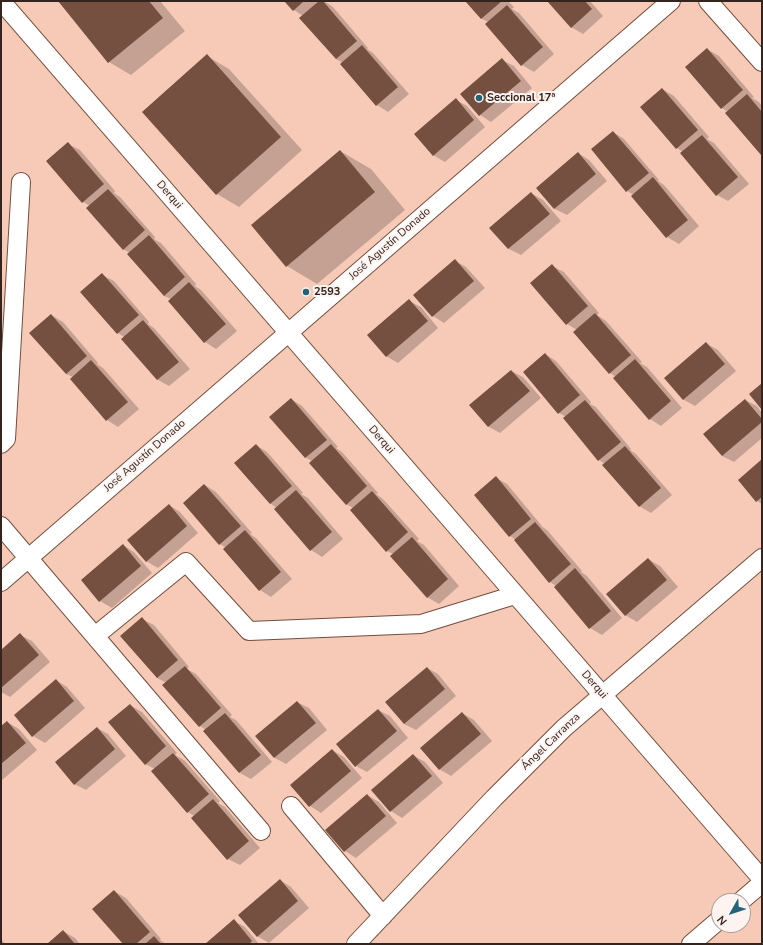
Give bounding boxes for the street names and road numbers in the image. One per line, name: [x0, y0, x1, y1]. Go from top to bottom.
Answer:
street label: Derqui: [153, 178, 185, 212]
street label: José Agustín Donado: [346, 205, 434, 283]
street label: José Agustín Donado: [101, 417, 189, 495]
street label: Derqui: [365, 423, 397, 457]
street label: Derqui: [578, 668, 610, 702]
street label: Ángel Carranza: [519, 711, 583, 773]

